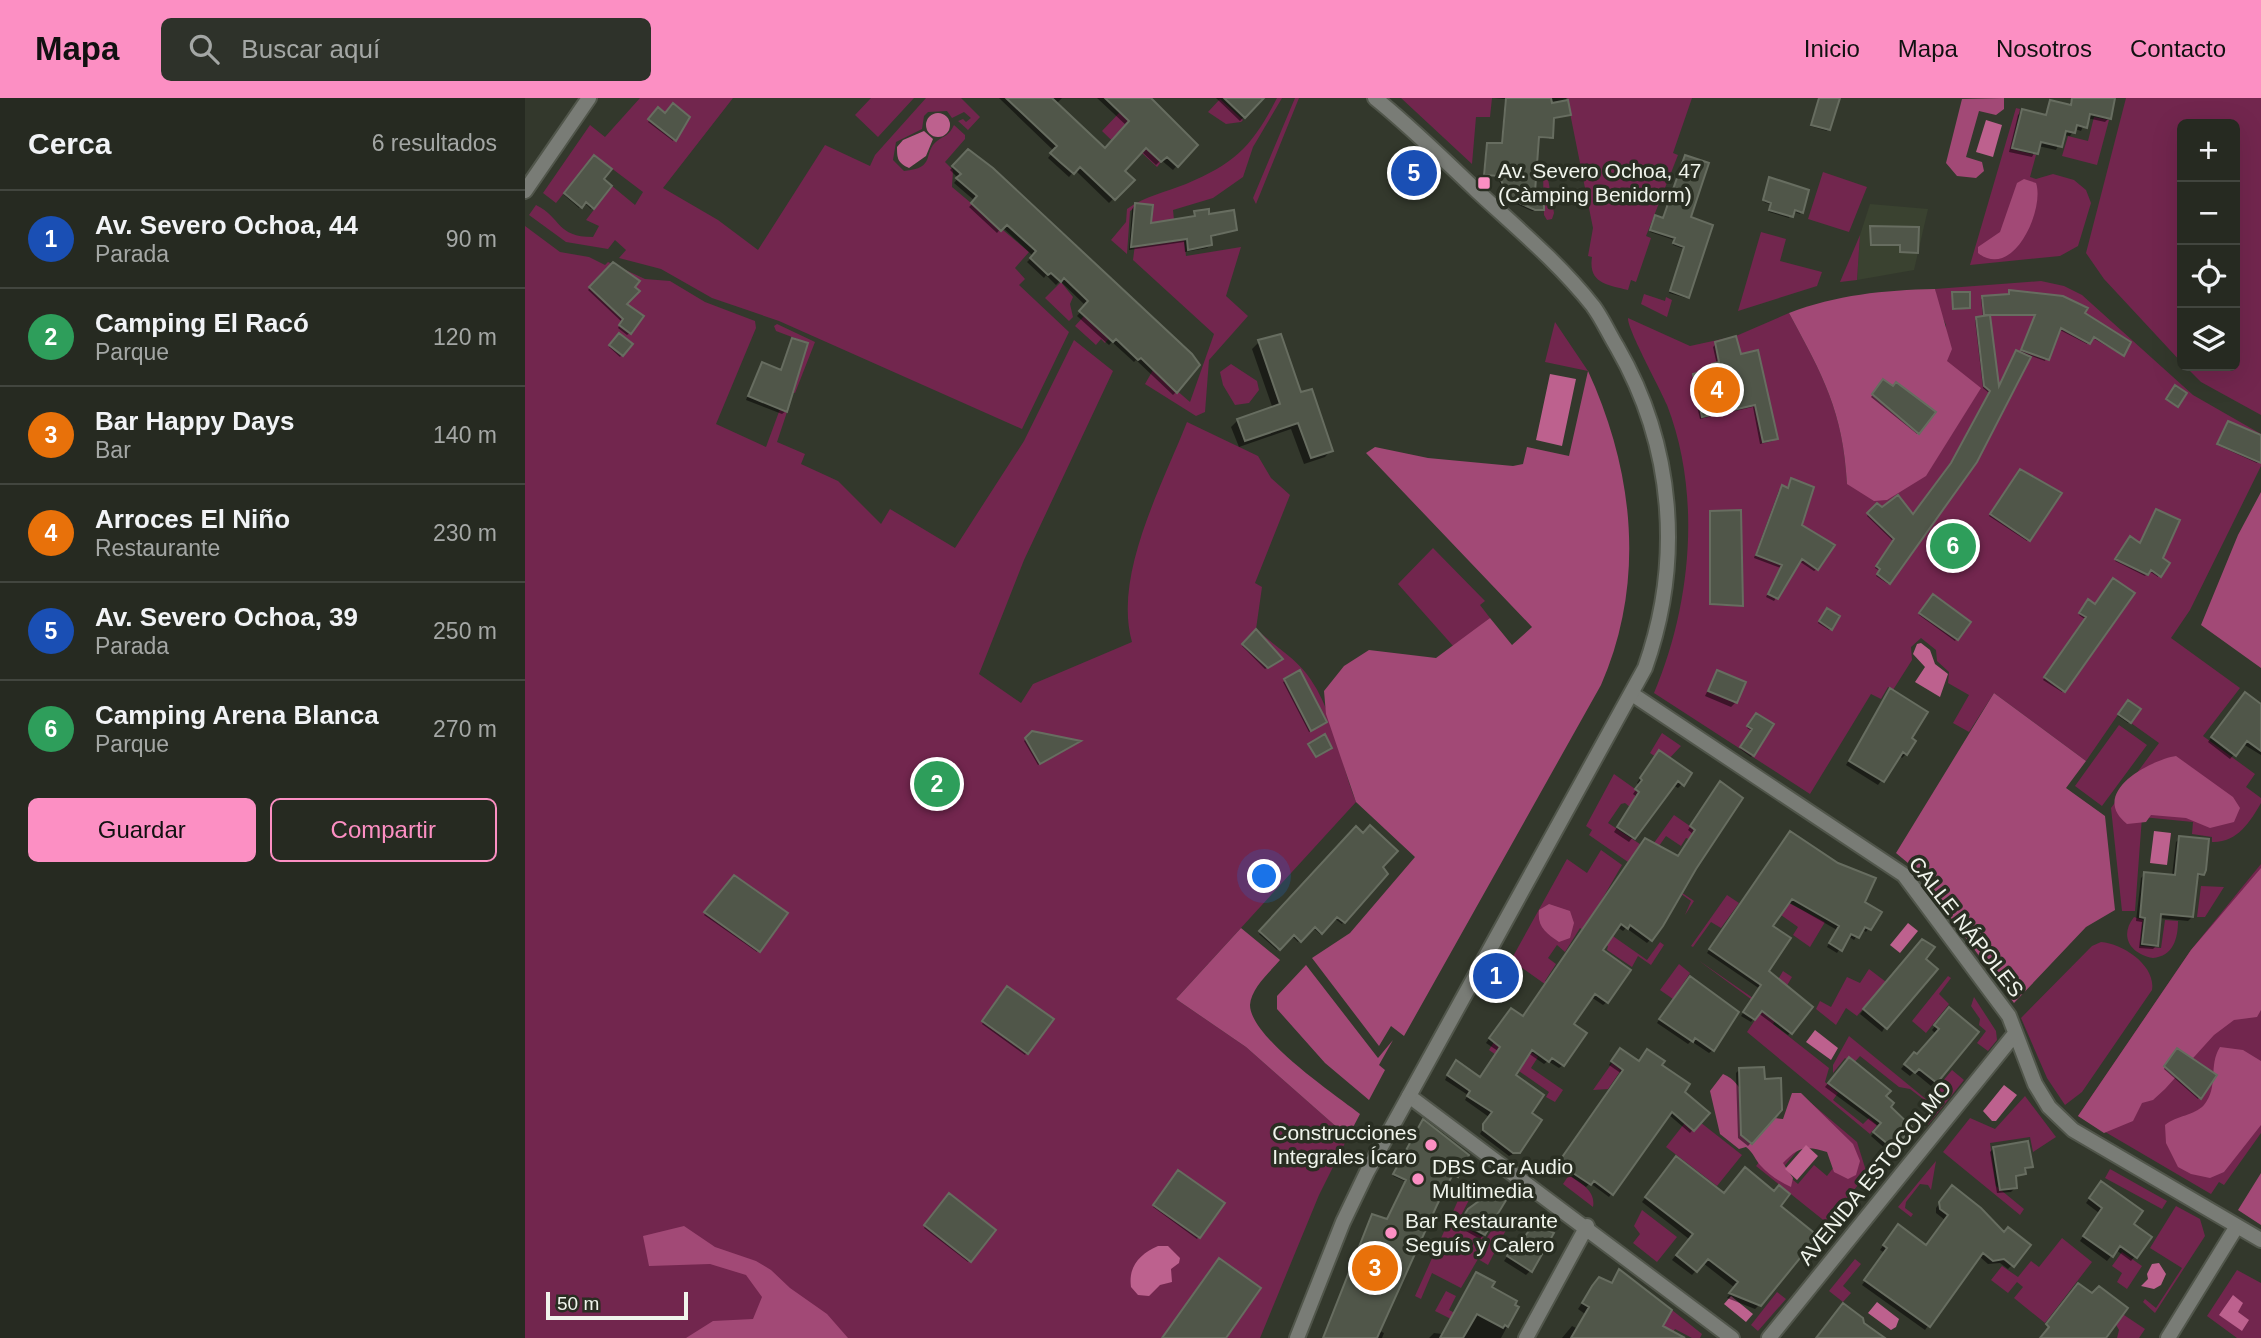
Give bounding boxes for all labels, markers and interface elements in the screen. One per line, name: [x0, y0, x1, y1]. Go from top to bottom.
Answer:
search box: [161, 18, 651, 81]
text: Mapa: [35, 30, 119, 67]
icon: search: [185, 30, 223, 68]
text: Buscar aquí: [241, 34, 380, 64]
text: Inicio: [1804, 35, 1860, 62]
text: Mapa: [1898, 35, 1958, 62]
text: Nosotros: [1996, 35, 2092, 62]
text: Contacto: [2130, 35, 2226, 62]
map controls: [2177, 119, 2240, 371]
button: +: [2177, 119, 2240, 182]
text: Cerca: [28, 127, 111, 160]
text: 6 resultados: [372, 130, 497, 156]
pin: 5: [1391, 147, 1437, 199]
place label: Av. Severo Ochoa, 47 (Càmping Benidorm): [1498, 159, 1702, 206]
marker: Av. Severo Ochoa, 47 (Càmping Benidorm): [1476, 175, 1492, 191]
button: −: [2177, 182, 2240, 245]
text: Av. Severo Ochoa, 44: [95, 210, 358, 240]
text: 1: [45, 226, 57, 252]
text: 90 m: [446, 226, 497, 252]
text: Parada: [95, 241, 169, 267]
button: locate: [2177, 245, 2240, 308]
text: Camping El Racó: [95, 308, 309, 338]
button: layers: [2177, 308, 2240, 371]
text: 2: [45, 324, 57, 350]
text: 120 m: [433, 324, 497, 350]
text: Parque: [95, 339, 169, 365]
pin: 4: [1694, 364, 1740, 416]
text: Bar Happy Days: [95, 406, 294, 436]
text: 3: [45, 422, 57, 448]
text: 140 m: [433, 422, 497, 448]
text: Bar: [95, 437, 131, 463]
text: Arroces El Niño: [95, 504, 290, 534]
text: 4: [45, 520, 57, 546]
text: 230 m: [433, 520, 497, 546]
pin: 6: [1930, 520, 1976, 572]
text: Restaurante: [95, 535, 220, 561]
text: Av. Severo Ochoa, 39: [95, 602, 358, 632]
text: 5: [45, 618, 57, 644]
text: 250 m: [433, 618, 497, 644]
text: Parada: [95, 633, 169, 659]
text: Camping Arena Blanca: [95, 700, 379, 730]
text: 6: [45, 716, 57, 742]
text: 270 m: [433, 716, 497, 742]
text: Parque: [95, 731, 169, 757]
pin: 2: [914, 758, 960, 810]
button: Guardar: [28, 798, 256, 862]
button: Compartir: [270, 798, 497, 862]
street label: CALLE NÁPOLES: [1905, 852, 2028, 1001]
your location: [1247, 859, 1281, 893]
pin: 1: [1473, 950, 1519, 1002]
street label: AVENIDA ESTOCOLMO: [1794, 1076, 1956, 1269]
place label: Construcciones Integrales Ícaro: [1272, 1121, 1417, 1168]
marker: Construcciones Integrales Ícaro: [1423, 1137, 1439, 1153]
place label: DBS Car Audio Multimedia: [1432, 1155, 1573, 1202]
marker: DBS Car Audio Multimedia: [1410, 1171, 1426, 1187]
place label: Bar Restaurante Seguís y Calero: [1405, 1209, 1558, 1256]
marker: Bar Restaurante Seguís y Calero: [1383, 1225, 1399, 1241]
pin: 3: [1352, 1242, 1398, 1294]
scale bar: [546, 1289, 688, 1321]
text: 50 m: [557, 1293, 599, 1314]

